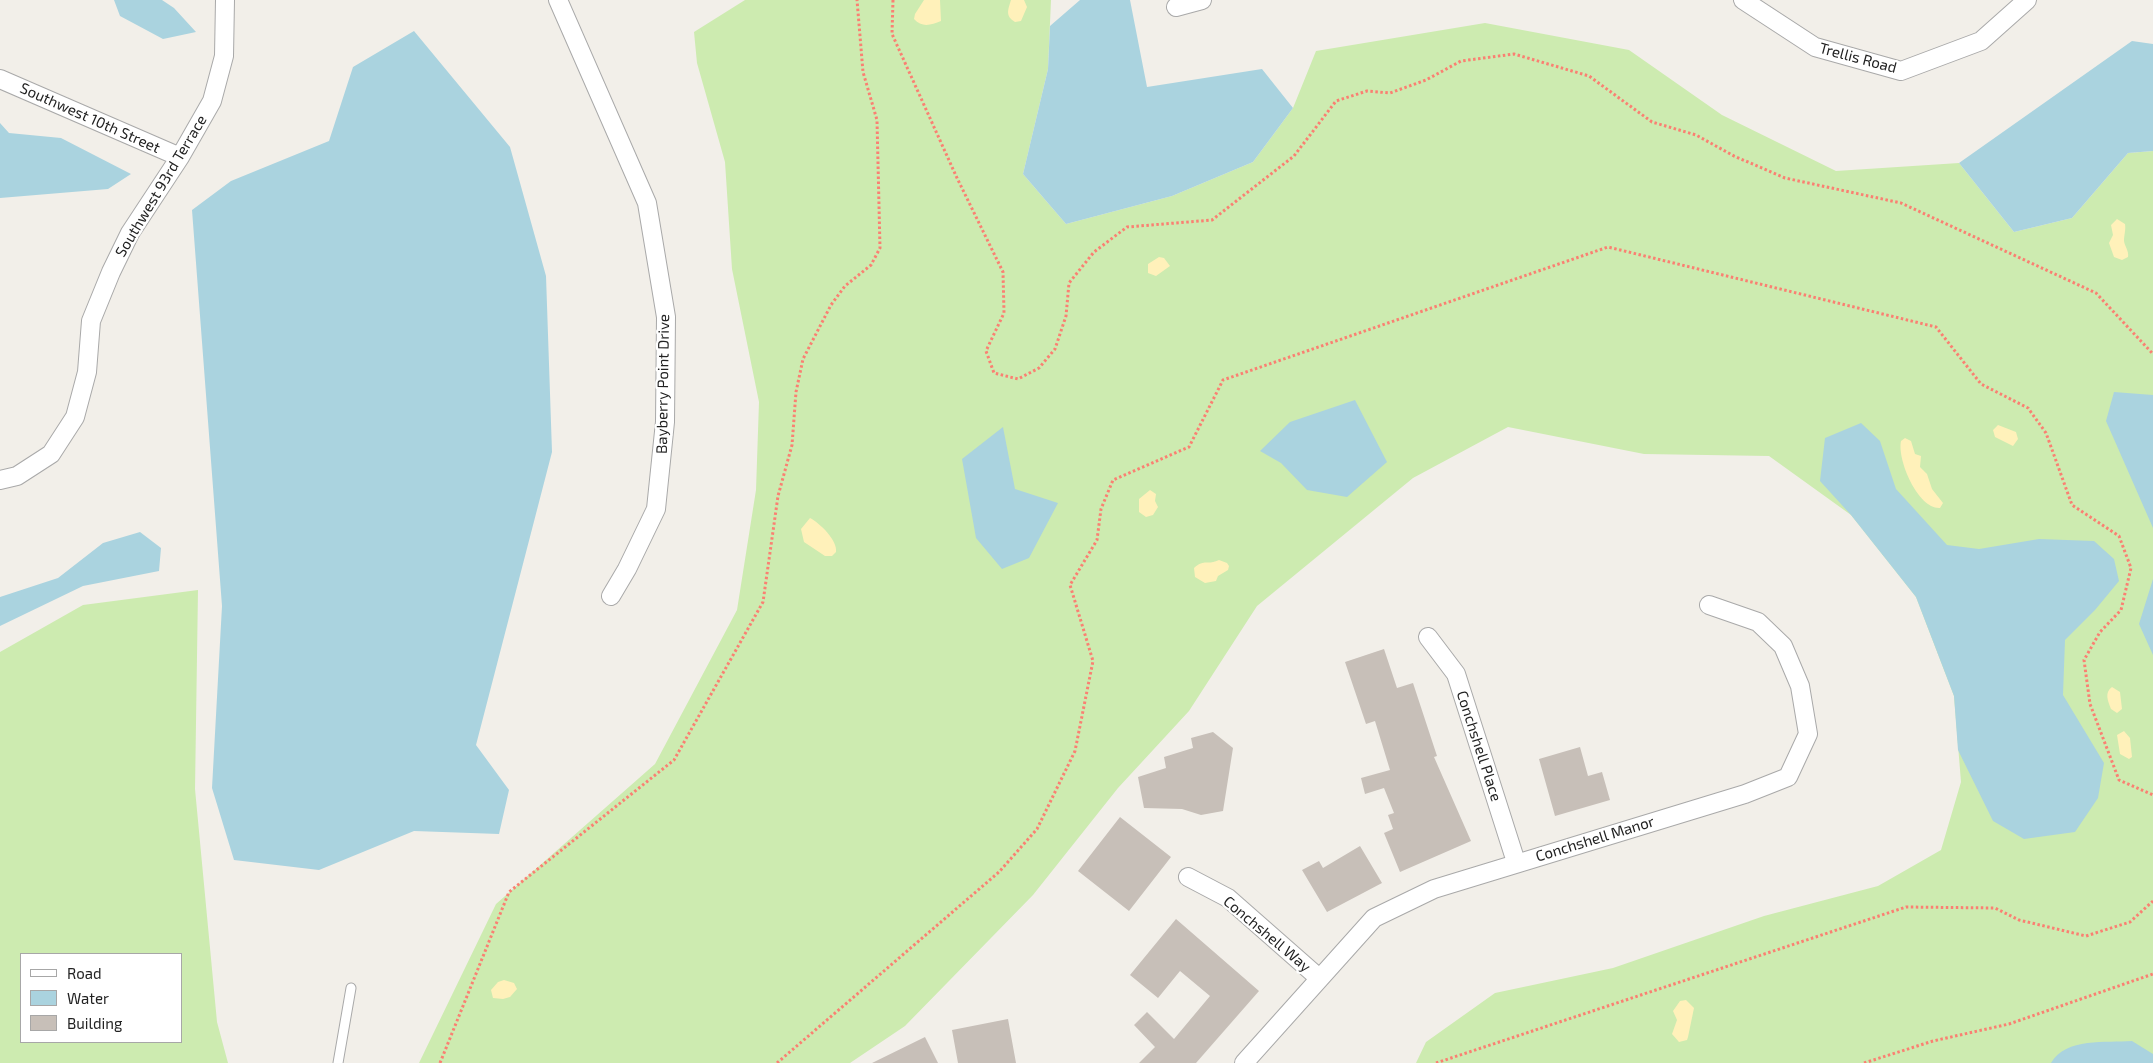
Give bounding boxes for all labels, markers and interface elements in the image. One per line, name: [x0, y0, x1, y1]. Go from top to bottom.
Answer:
street label: Trellis Road: [1817, 39, 1899, 77]
street label: Southwest 10th Street: [17, 79, 163, 157]
street label: Southwest 93rd Terrace: [111, 112, 211, 260]
street label: Bayberry Point Drive: [653, 314, 673, 454]
street label: Conchshell Place: [1453, 688, 1505, 804]
street label: Conchshell Manor: [1533, 812, 1657, 866]
street label: Conchshell Way: [1220, 892, 1314, 976]
legend: [20, 953, 182, 1043]
text: Road: [67, 964, 102, 982]
text: Water: [67, 989, 109, 1007]
text: Building: [67, 1014, 122, 1032]

